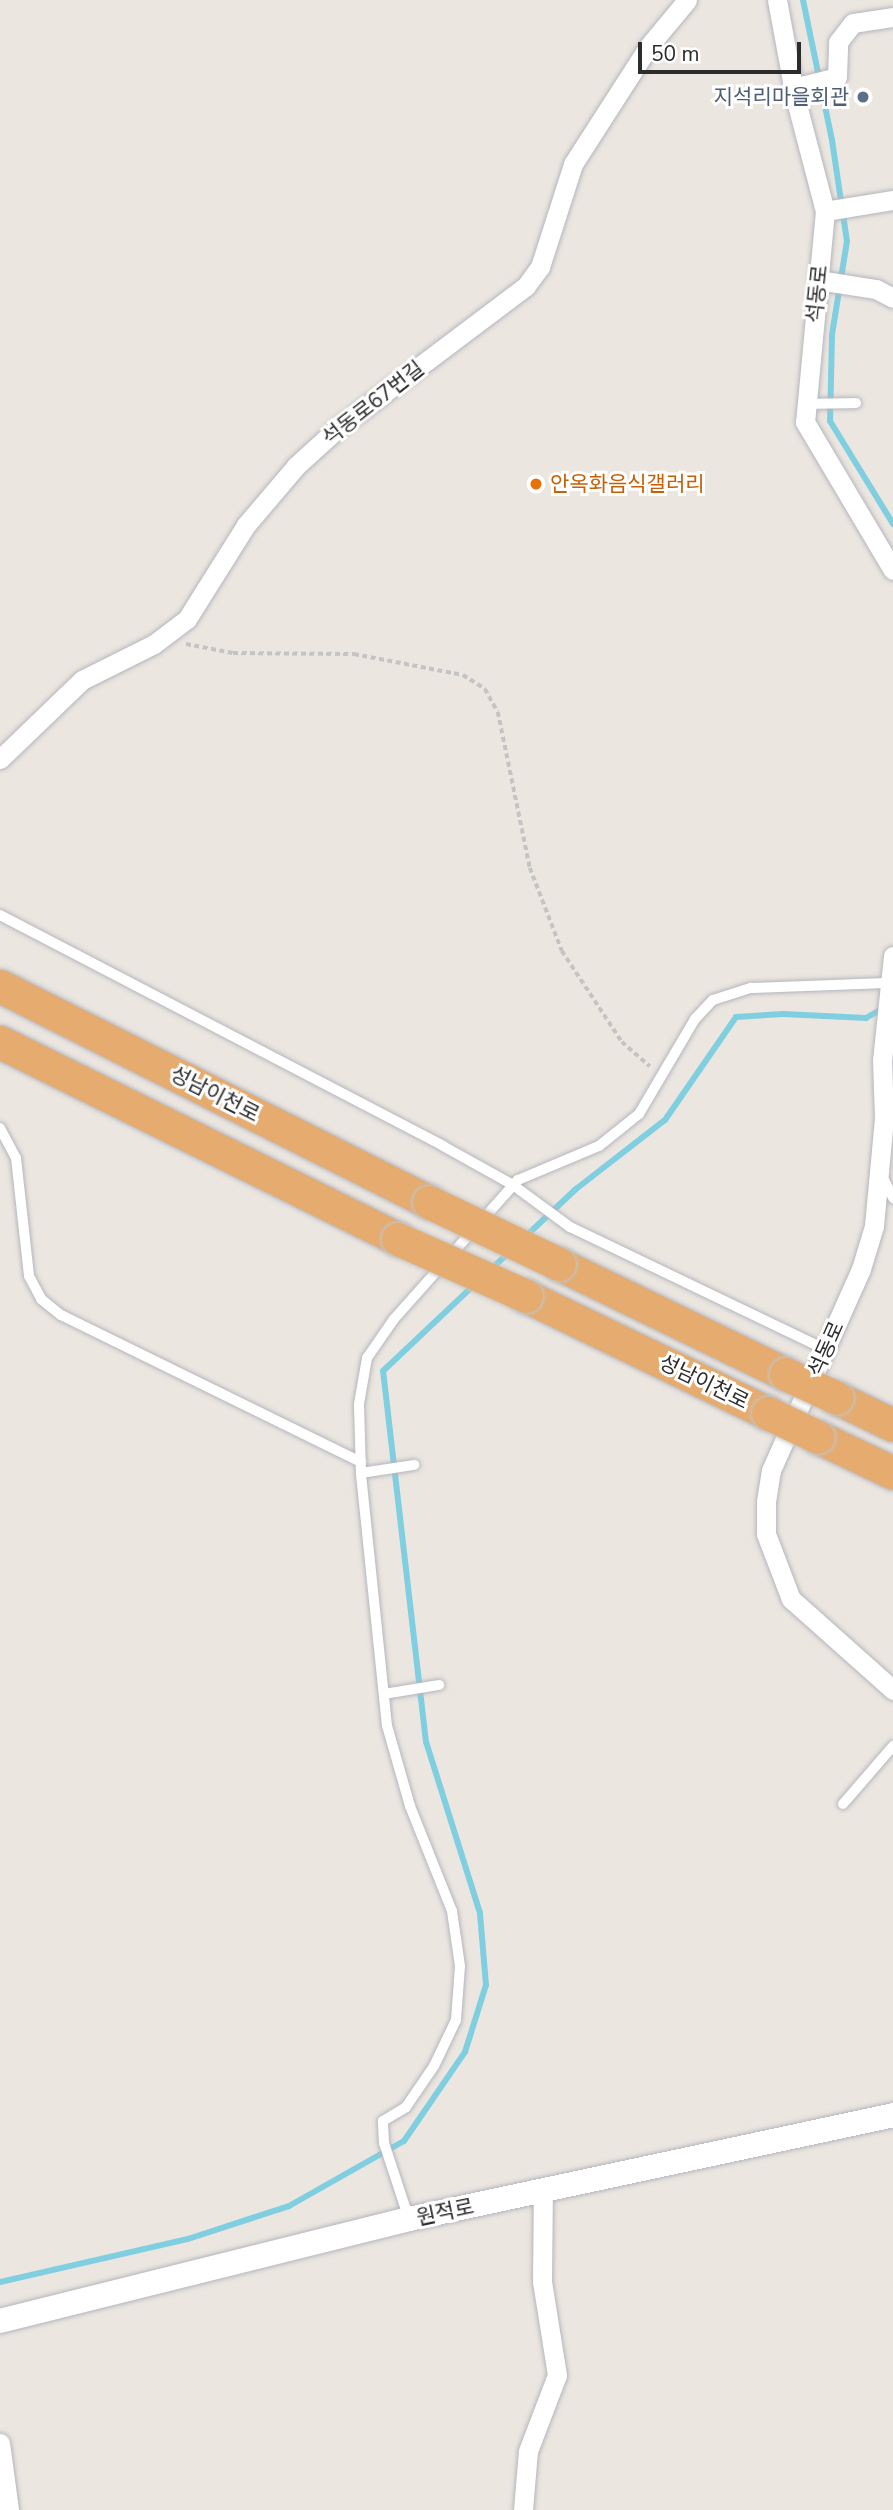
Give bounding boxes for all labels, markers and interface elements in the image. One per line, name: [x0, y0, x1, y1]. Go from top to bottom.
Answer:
scale bar: [641, 28, 804, 72]
text: 50 m: [651, 40, 700, 68]
place label: 지석리마을회관: [714, 84, 849, 110]
marker: 지석리마을회관: [855, 89, 871, 105]
street label: 석동로: [801, 264, 833, 324]
street label: 석동로67번길: [317, 356, 429, 450]
place label: 안옥화음식갤러리: [550, 471, 705, 497]
marker: 안옥화음식갤러리: [528, 476, 544, 492]
street label: 성남이천로: [166, 1061, 264, 1127]
street label: 석동로: [803, 1317, 849, 1381]
street label: 성남이천로: [655, 1350, 753, 1414]
street label: 원적로: [414, 2194, 476, 2230]

